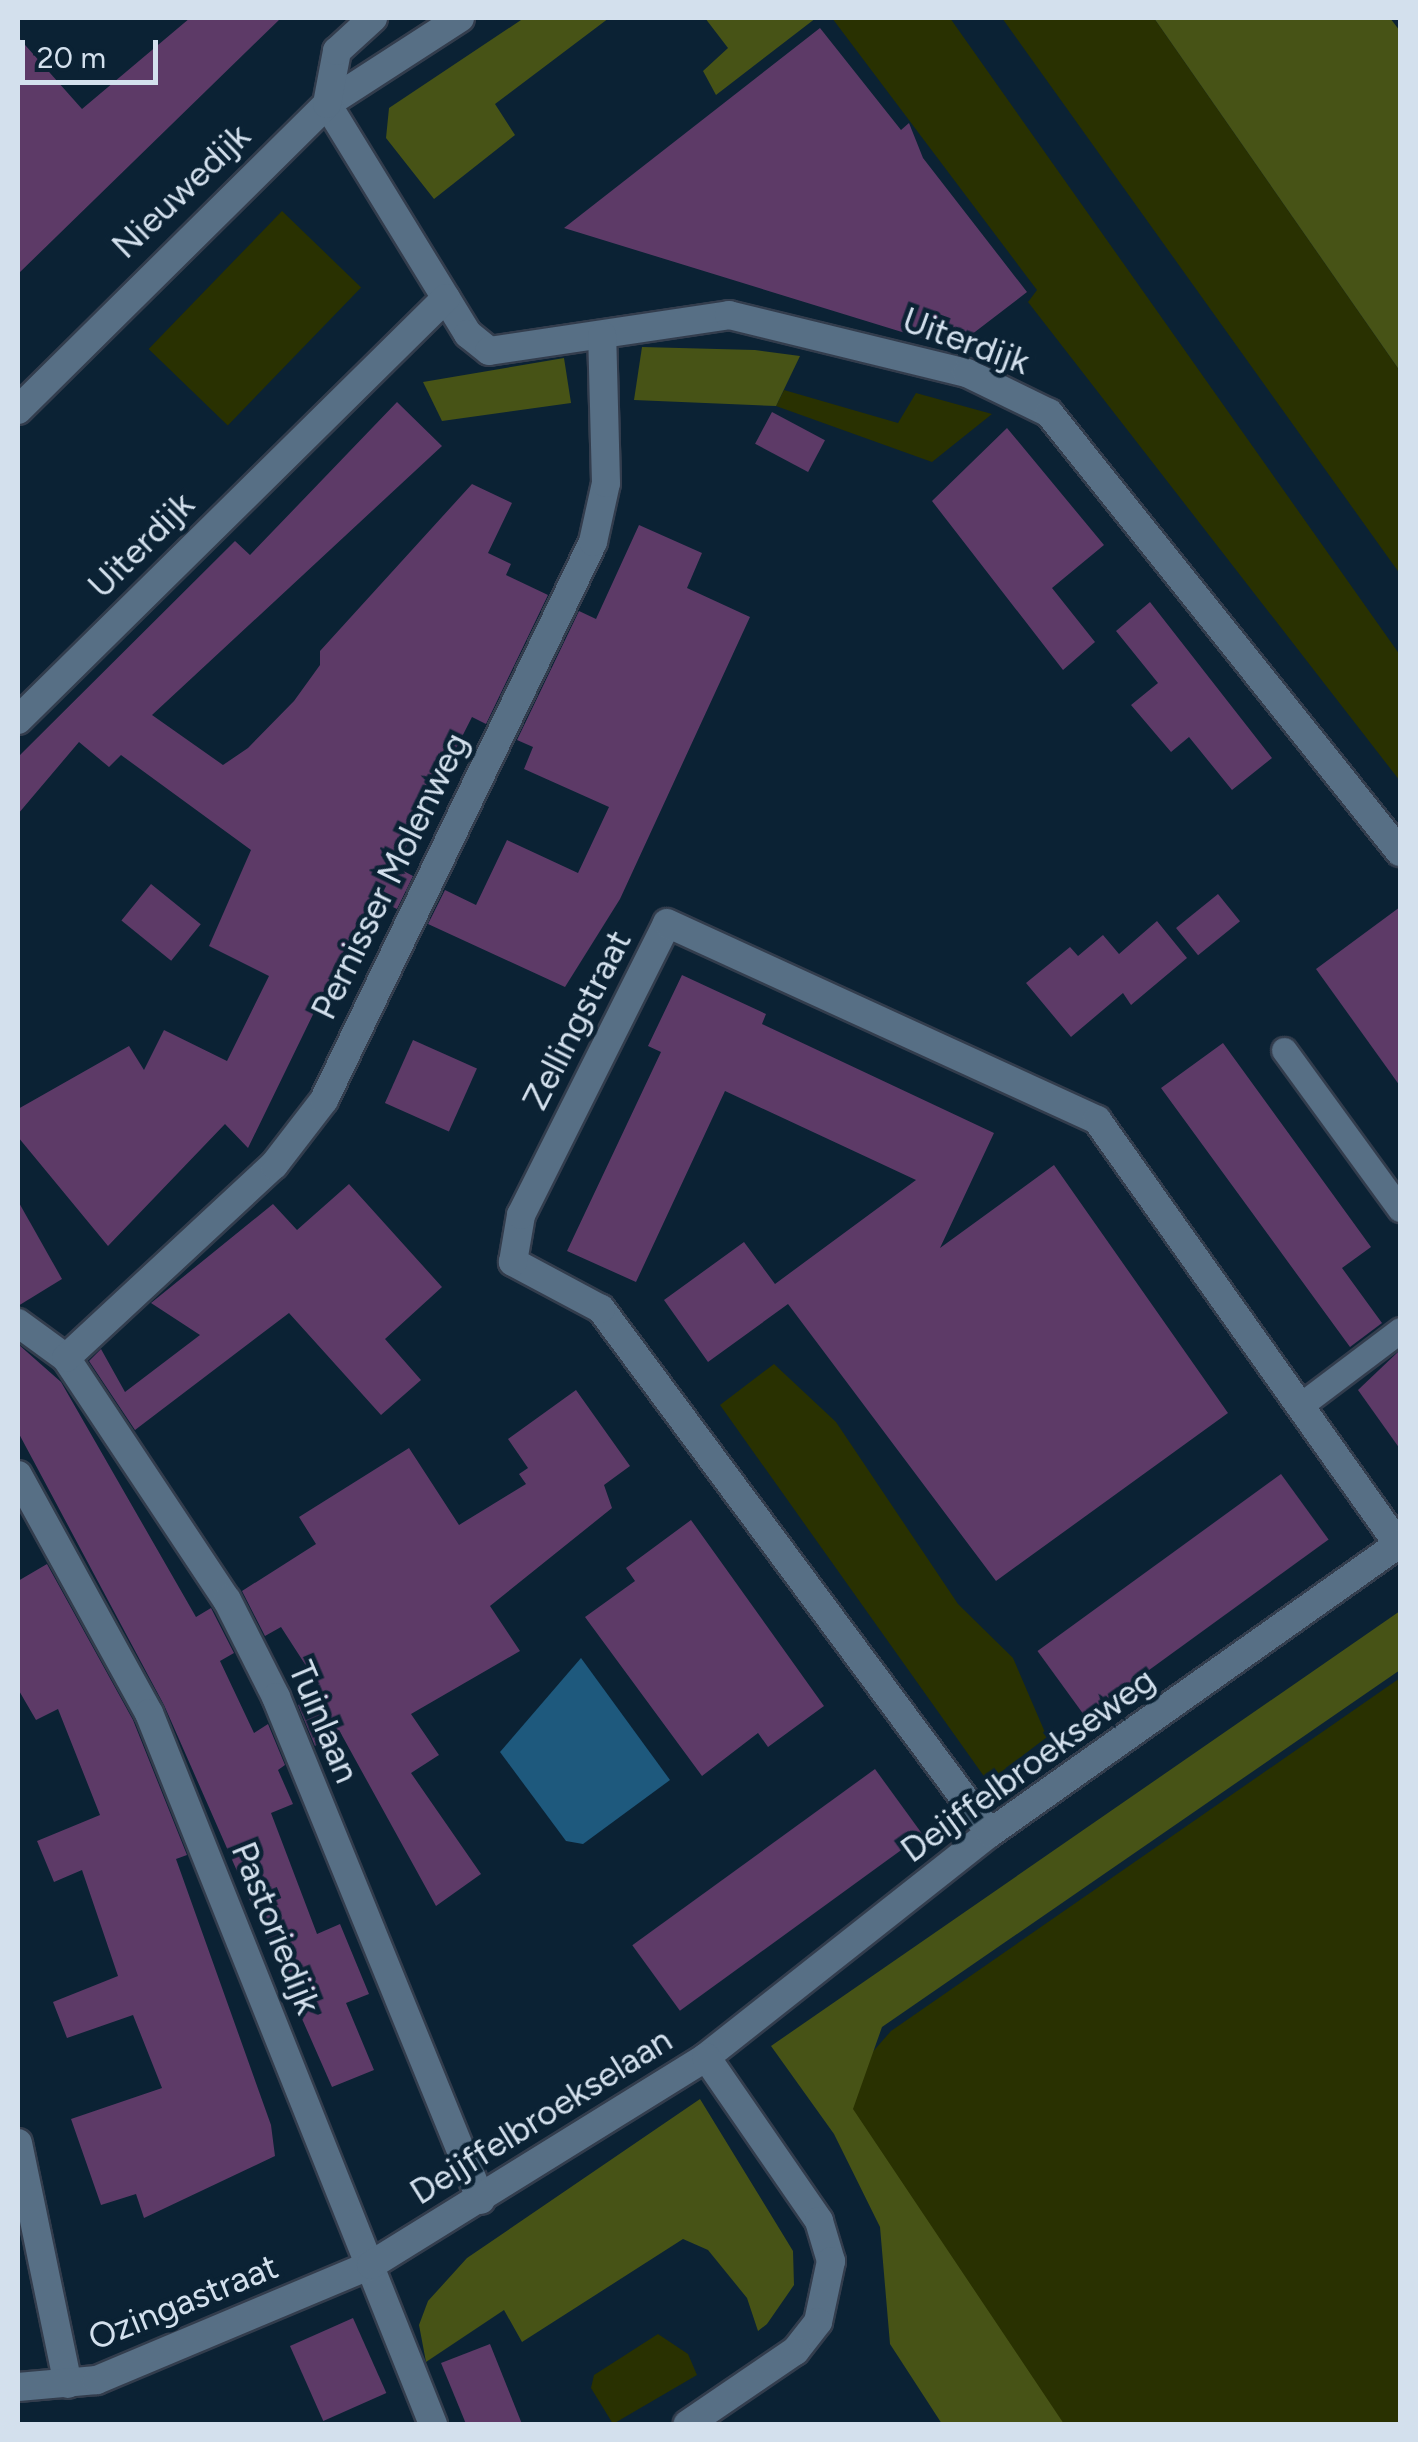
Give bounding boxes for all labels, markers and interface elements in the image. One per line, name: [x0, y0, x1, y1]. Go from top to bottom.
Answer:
scale bar: [25, 20, 162, 82]
text: 20 m: [37, 39, 106, 76]
street label: Nieuwedijk: [103, 115, 259, 267]
street label: Uiterdijk: [897, 299, 1035, 383]
street label: Uiterdijk: [79, 483, 203, 607]
street label: Pernisser Molenweg: [302, 726, 478, 1026]
street label: Zellingstraat: [514, 923, 640, 1117]
street label: Tuinlaan: [280, 1655, 368, 1789]
street label: Deijffelbroekseweg: [893, 1659, 1163, 1871]
street label: Pastoriedijk: [223, 1836, 329, 2020]
street label: Deijffelbroekselaan: [403, 2019, 679, 2213]
street label: Ozingastraat: [82, 2245, 284, 2359]

